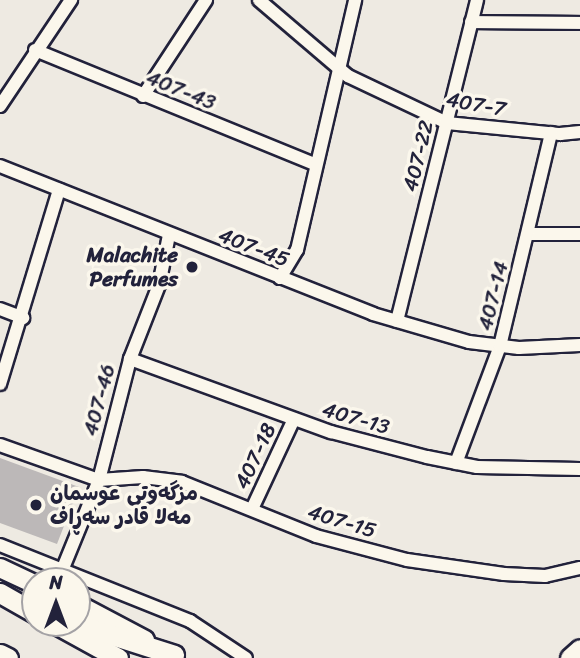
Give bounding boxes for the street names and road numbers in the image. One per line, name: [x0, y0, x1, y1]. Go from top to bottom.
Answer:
street label: 407-43: [143, 65, 219, 115]
street label: 407-7: [444, 86, 508, 122]
street label: 407-22: [397, 118, 439, 194]
street label: 407-45: [215, 222, 293, 272]
street label: 407-14: [472, 259, 514, 333]
street label: 407-46: [77, 361, 121, 439]
street label: 407-13: [320, 396, 392, 440]
street label: 407-18: [229, 419, 281, 493]
street label: 407-15: [305, 499, 379, 543]

